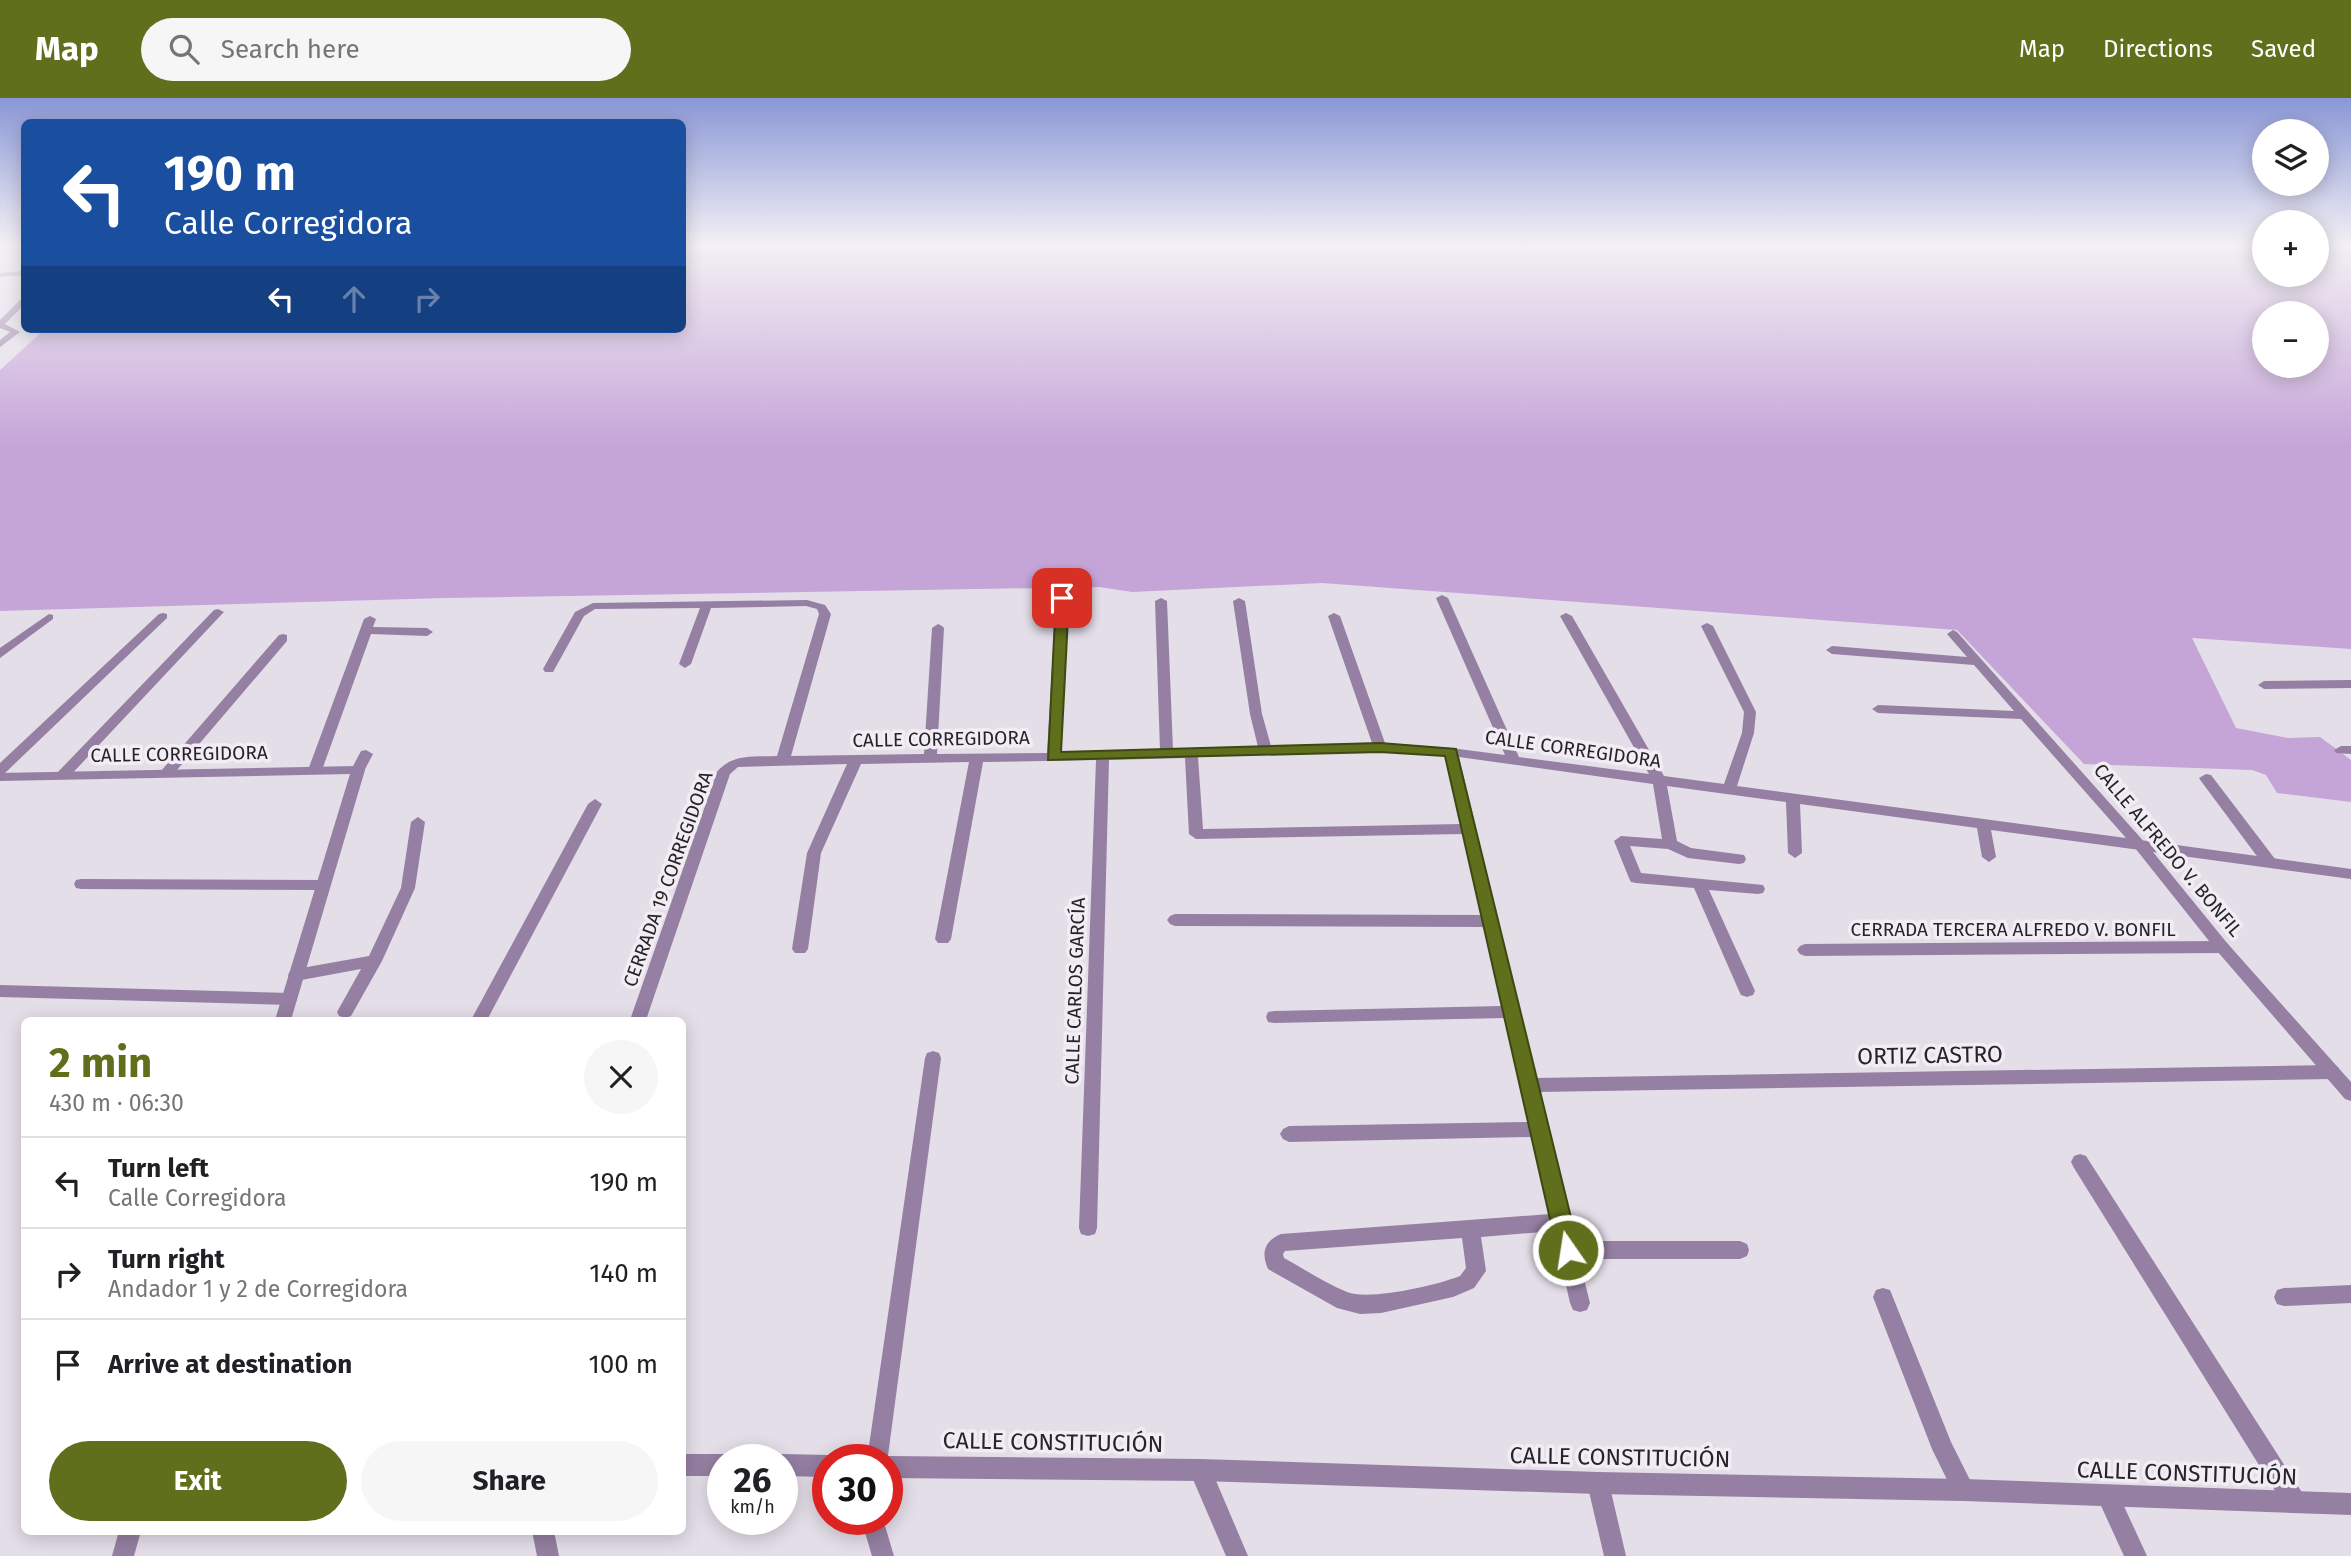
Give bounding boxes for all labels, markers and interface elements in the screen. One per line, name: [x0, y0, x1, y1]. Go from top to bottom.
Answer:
search box: [141, 18, 631, 81]
text: Map: [35, 29, 99, 69]
icon: search: [165, 30, 203, 68]
text: Search here: [221, 34, 360, 65]
text: Map: [2019, 35, 2065, 63]
text: Directions: [2103, 35, 2213, 63]
text: Saved: [2251, 35, 2316, 63]
map controls: [2252, 119, 2329, 378]
button: layers: [2252, 119, 2329, 196]
text: 190 m: [164, 144, 296, 203]
icon: left: [49, 147, 140, 238]
text: Calle Corregidora: [164, 204, 412, 242]
button: +: [2252, 210, 2329, 287]
icon: left: [262, 280, 300, 318]
icon: ahead: [335, 280, 373, 318]
icon: right: [408, 280, 446, 318]
button: −: [2252, 301, 2329, 378]
pin: [1032, 568, 1092, 628]
icon: arrive: [1043, 579, 1081, 617]
street label: CALLE CORREGIDORA: [1484, 725, 1663, 773]
street label: CALLE CORREGIDORA: [852, 726, 1030, 752]
street label: CALLE CORREGIDORA: [90, 741, 268, 767]
street label: CALLE ALFREDO V. BONFIL: [2089, 759, 2247, 942]
street label: CERRADA 19 CORREGIDORA: [618, 768, 718, 990]
street label: CALLE CARLOS GARCÍA: [1060, 897, 1090, 1085]
street label: CERRADA TERCERA ALFREDO V. BONFIL: [1850, 918, 2176, 941]
text: 2 min: [49, 1038, 152, 1088]
button: close: [584, 1040, 658, 1114]
street label: ORTIZ CASTRO: [1857, 1040, 2003, 1070]
text: 430 m · 06:30: [49, 1089, 184, 1117]
text: Turn left: [108, 1153, 209, 1184]
icon: left: [49, 1164, 87, 1202]
text: 190 m: [589, 1167, 658, 1198]
text: Calle Corregidora: [108, 1184, 287, 1212]
position arrow: [1531, 1213, 1605, 1287]
text: Turn right: [108, 1244, 225, 1275]
icon: right: [49, 1255, 87, 1293]
text: 140 m: [589, 1258, 658, 1289]
text: Andador 1 y 2 de Corregidora: [108, 1275, 408, 1303]
icon: arrive: [49, 1346, 87, 1384]
text: Arrive at destination: [108, 1349, 352, 1380]
text: 100 m: [589, 1349, 658, 1380]
street label: CALLE CONSTITUCIÓN: [943, 1425, 1164, 1458]
street label: CALLE CONSTITUCIÓN: [1510, 1440, 1731, 1473]
button: Exit: [49, 1441, 347, 1521]
button: Share: [361, 1441, 658, 1521]
speed limit sign: 30: [812, 1444, 903, 1535]
street label: CALLE CONSTITUCIÓN: [2076, 1454, 2298, 1491]
text: 26: [734, 1459, 771, 1501]
text: km/h: [730, 1496, 775, 1518]

